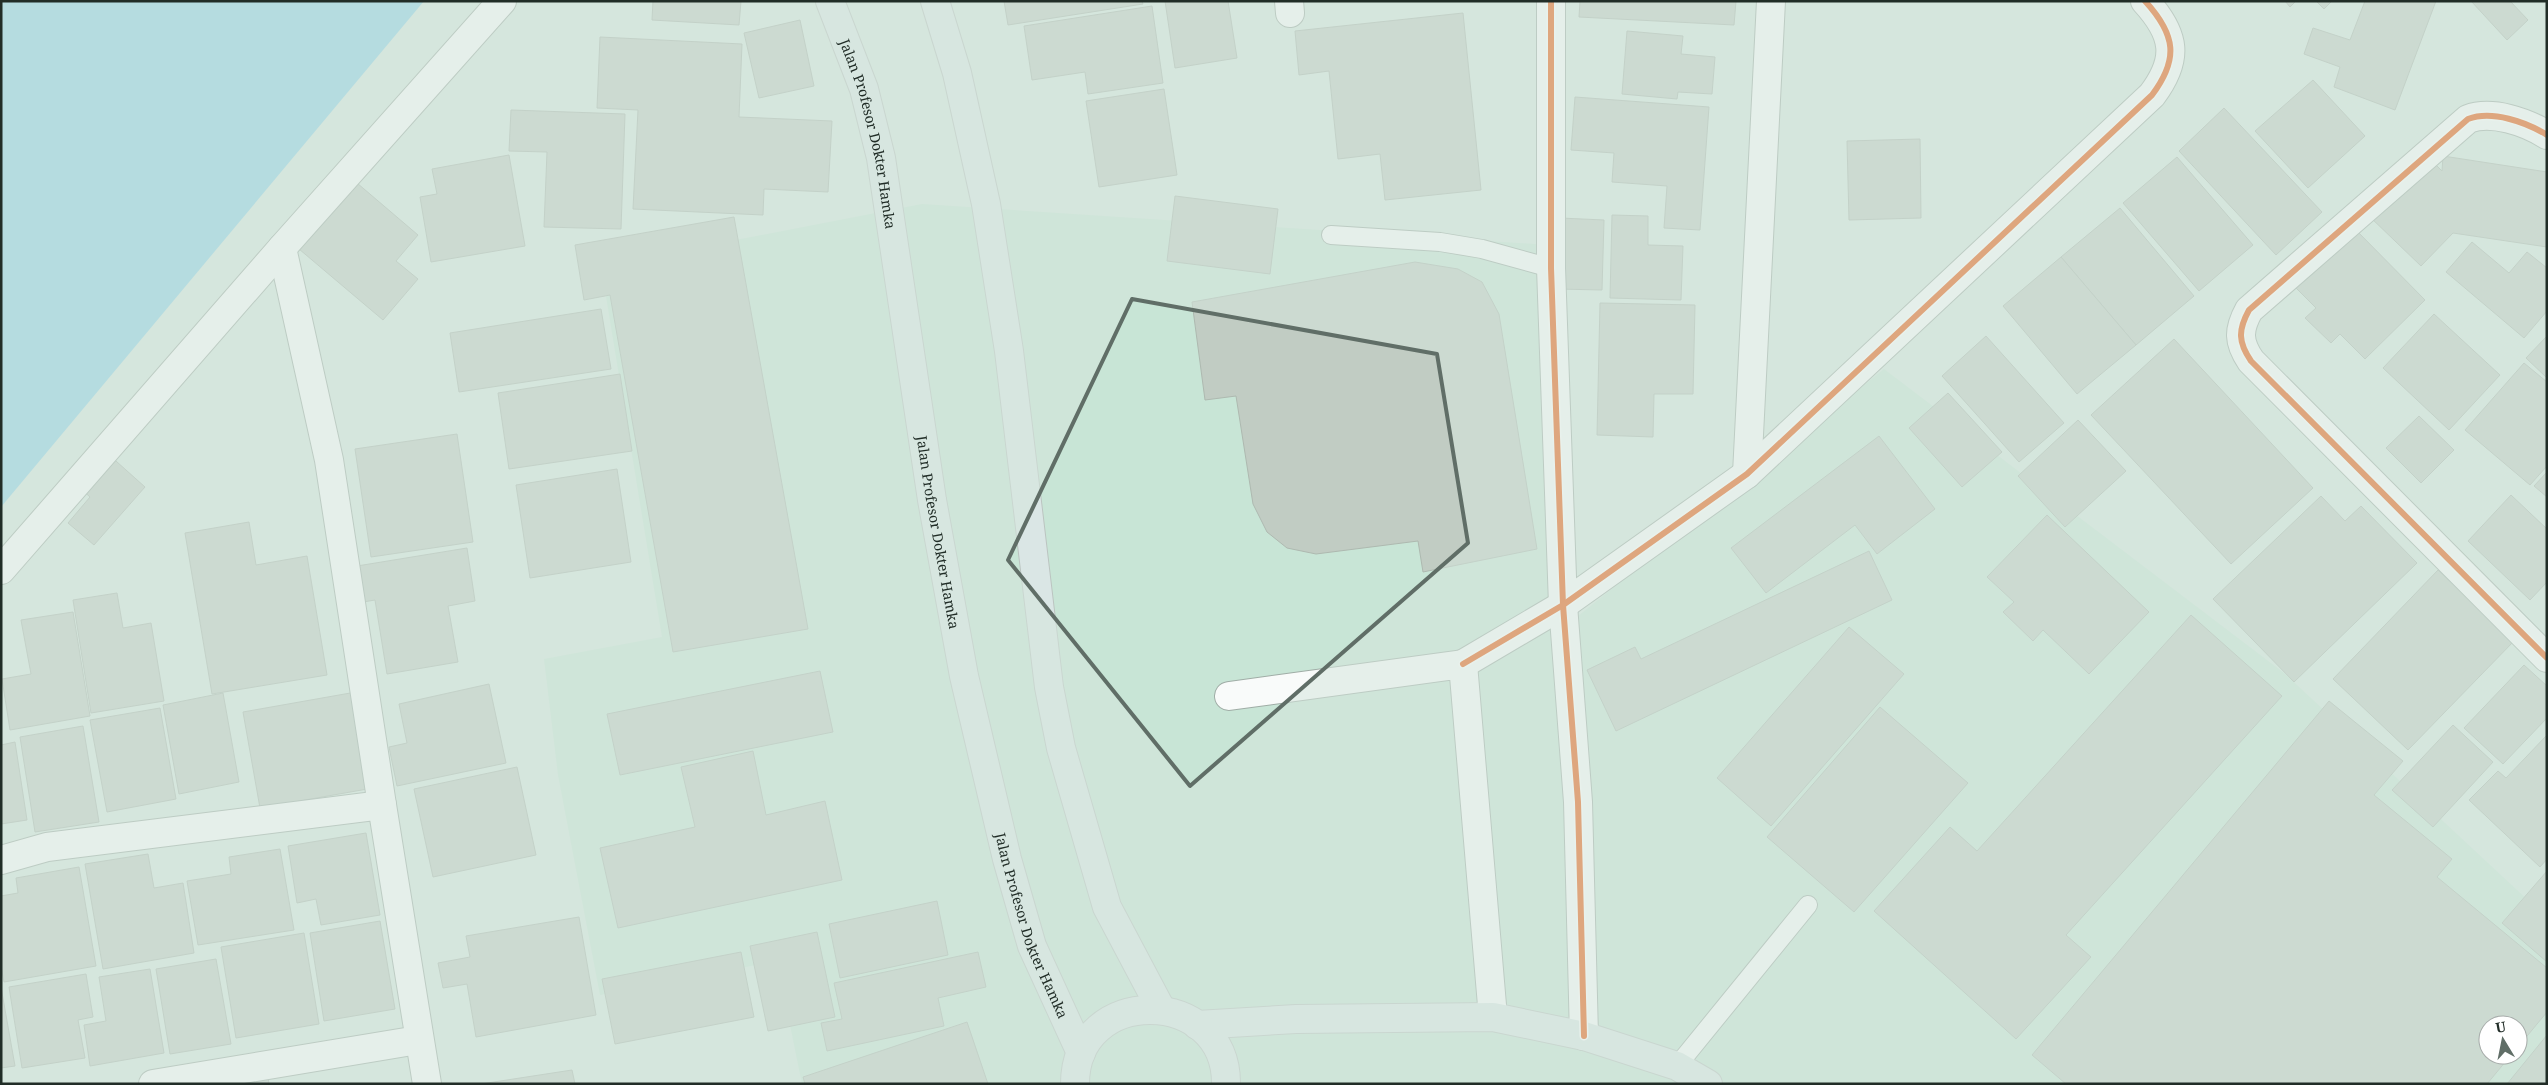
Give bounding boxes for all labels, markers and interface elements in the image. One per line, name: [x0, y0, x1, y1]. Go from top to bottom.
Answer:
street label: Jalan Profesor Dokter Hamka: [836, 35, 901, 230]
street label: Jalan Profesor Dokter Hamka: [913, 433, 965, 630]
street label: Jalan Profesor Dokter Hamka: [991, 830, 1073, 1021]
north arrow: [2478, 1015, 2528, 1065]
text: U: [2494, 1016, 2508, 1037]

